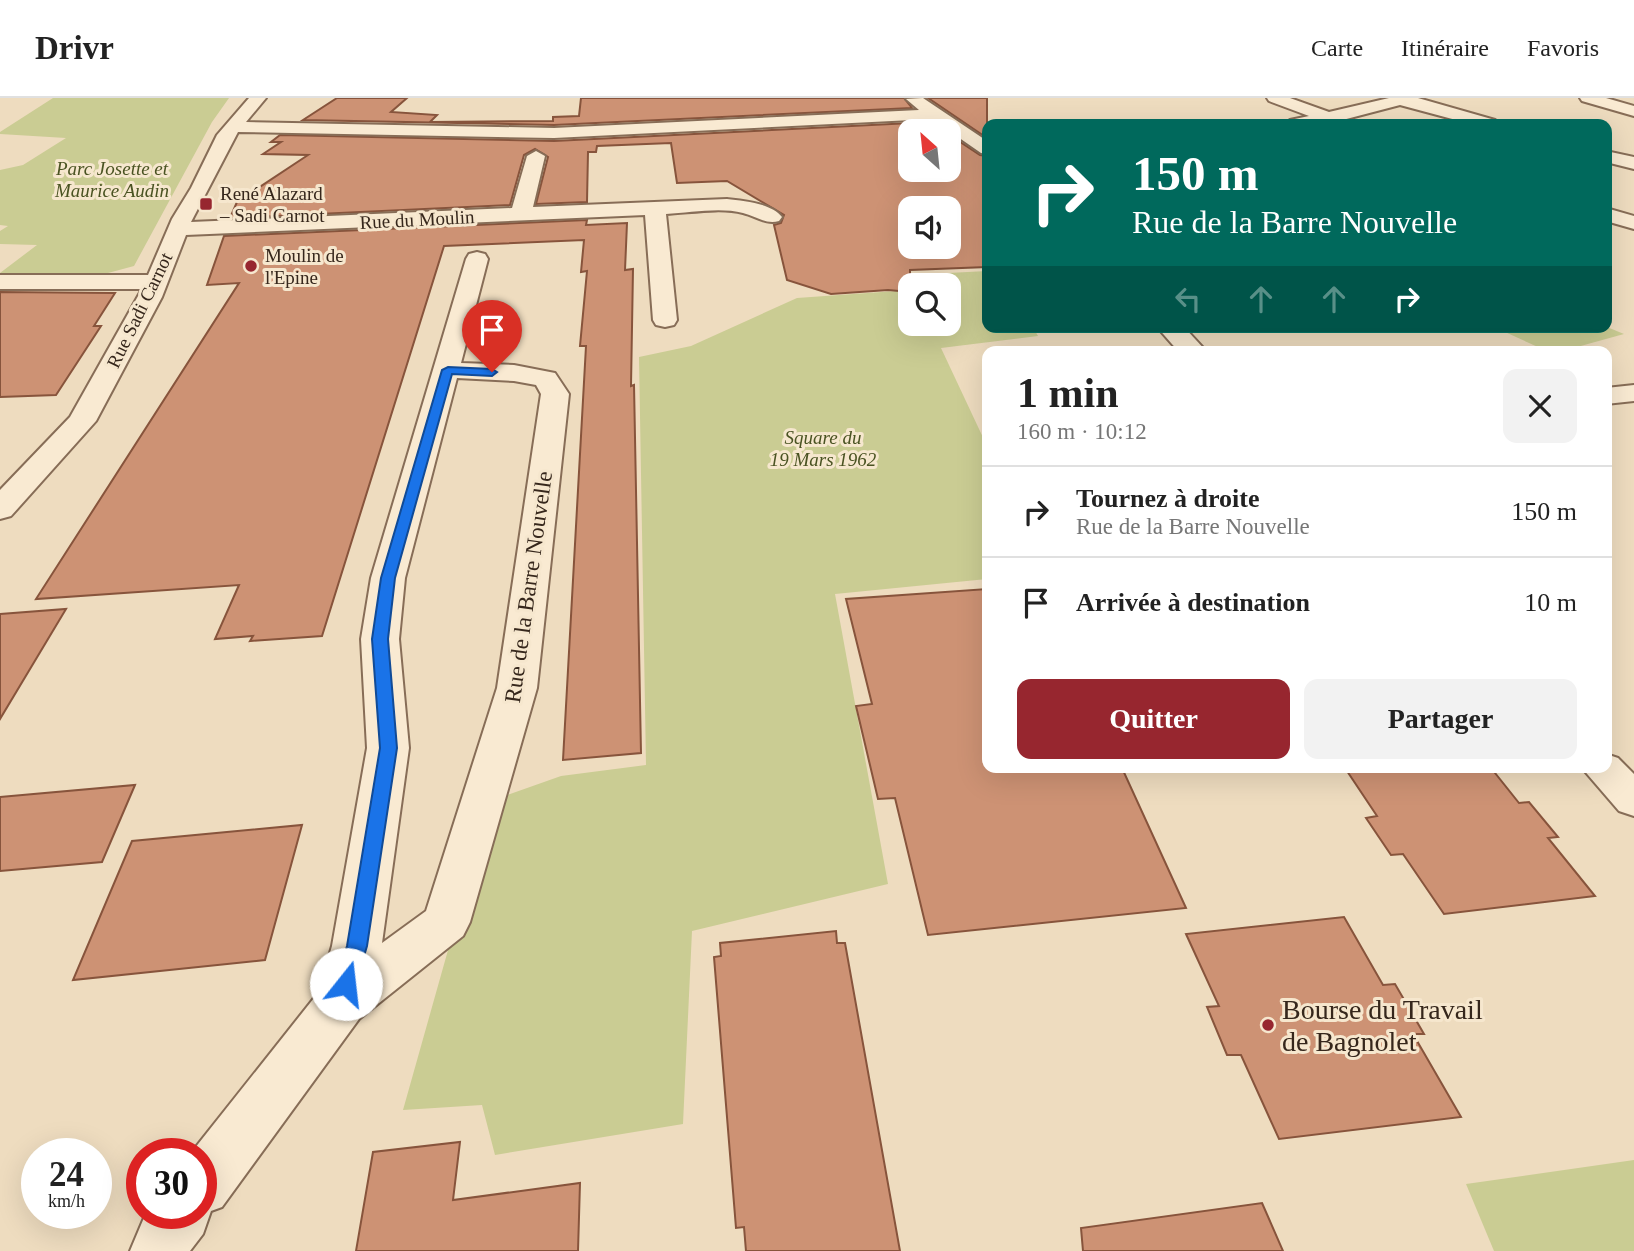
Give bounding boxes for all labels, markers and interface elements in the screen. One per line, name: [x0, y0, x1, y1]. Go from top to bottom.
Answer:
text: Drivr: [35, 30, 114, 66]
text: Carte: [1311, 35, 1363, 61]
text: Itinéraire: [1401, 35, 1489, 61]
text: Favoris: [1527, 35, 1599, 61]
north arrow: [898, 119, 961, 182]
map controls: [898, 119, 961, 336]
text: 150 m: [1132, 146, 1259, 201]
icon: right: [1017, 147, 1108, 238]
park label: Parc Josette et Maurice Audin: [54, 158, 169, 201]
place label: René Alazard – Sadi Carnot: [219, 183, 325, 226]
marker: René Alazard – Sadi Carnot: [198, 196, 214, 212]
button: sound: [898, 196, 961, 259]
text: Rue de la Barre Nouvelle: [1132, 204, 1457, 240]
street label: Rue du Moulin: [359, 206, 476, 233]
place label: Moulin de l'Epine: [265, 245, 344, 288]
street label: Rue Sadi Carnot: [102, 249, 177, 371]
marker: Moulin de l'Epine: [243, 258, 259, 274]
button: search: [898, 273, 961, 336]
icon: left: [1169, 280, 1207, 318]
icon: ahead: [1242, 280, 1280, 318]
icon: ahead: [1315, 280, 1353, 318]
icon: right: [1388, 280, 1426, 318]
pin: [462, 300, 522, 372]
icon: arrive: [473, 311, 511, 349]
button: close: [1503, 369, 1577, 443]
text: 1 min: [1017, 370, 1119, 416]
text: 160 m · 10:12: [1017, 419, 1147, 444]
park label: Square du 19 Mars 1962: [770, 427, 877, 470]
street label: Rue de la Barre Nouvelle: [500, 470, 557, 705]
text: Tournez à droite: [1076, 484, 1259, 513]
icon: right: [1017, 493, 1055, 531]
text: 150 m: [1511, 497, 1577, 526]
text: Rue de la Barre Nouvelle: [1076, 514, 1310, 539]
icon: arrive: [1017, 584, 1055, 622]
text: Arrivée à destination: [1076, 588, 1310, 617]
text: 10 m: [1524, 588, 1577, 617]
button: Quitter: [1017, 679, 1290, 759]
button: Partager: [1304, 679, 1577, 759]
position arrow: [309, 947, 383, 1021]
place label: Bourse du Travail de Bagnolet: [1282, 994, 1483, 1057]
marker: Bourse du Travail de Bagnolet: [1260, 1017, 1276, 1033]
speed limit sign: 30: [126, 1138, 217, 1229]
text: 24: [49, 1155, 84, 1194]
text: km/h: [48, 1191, 85, 1211]

